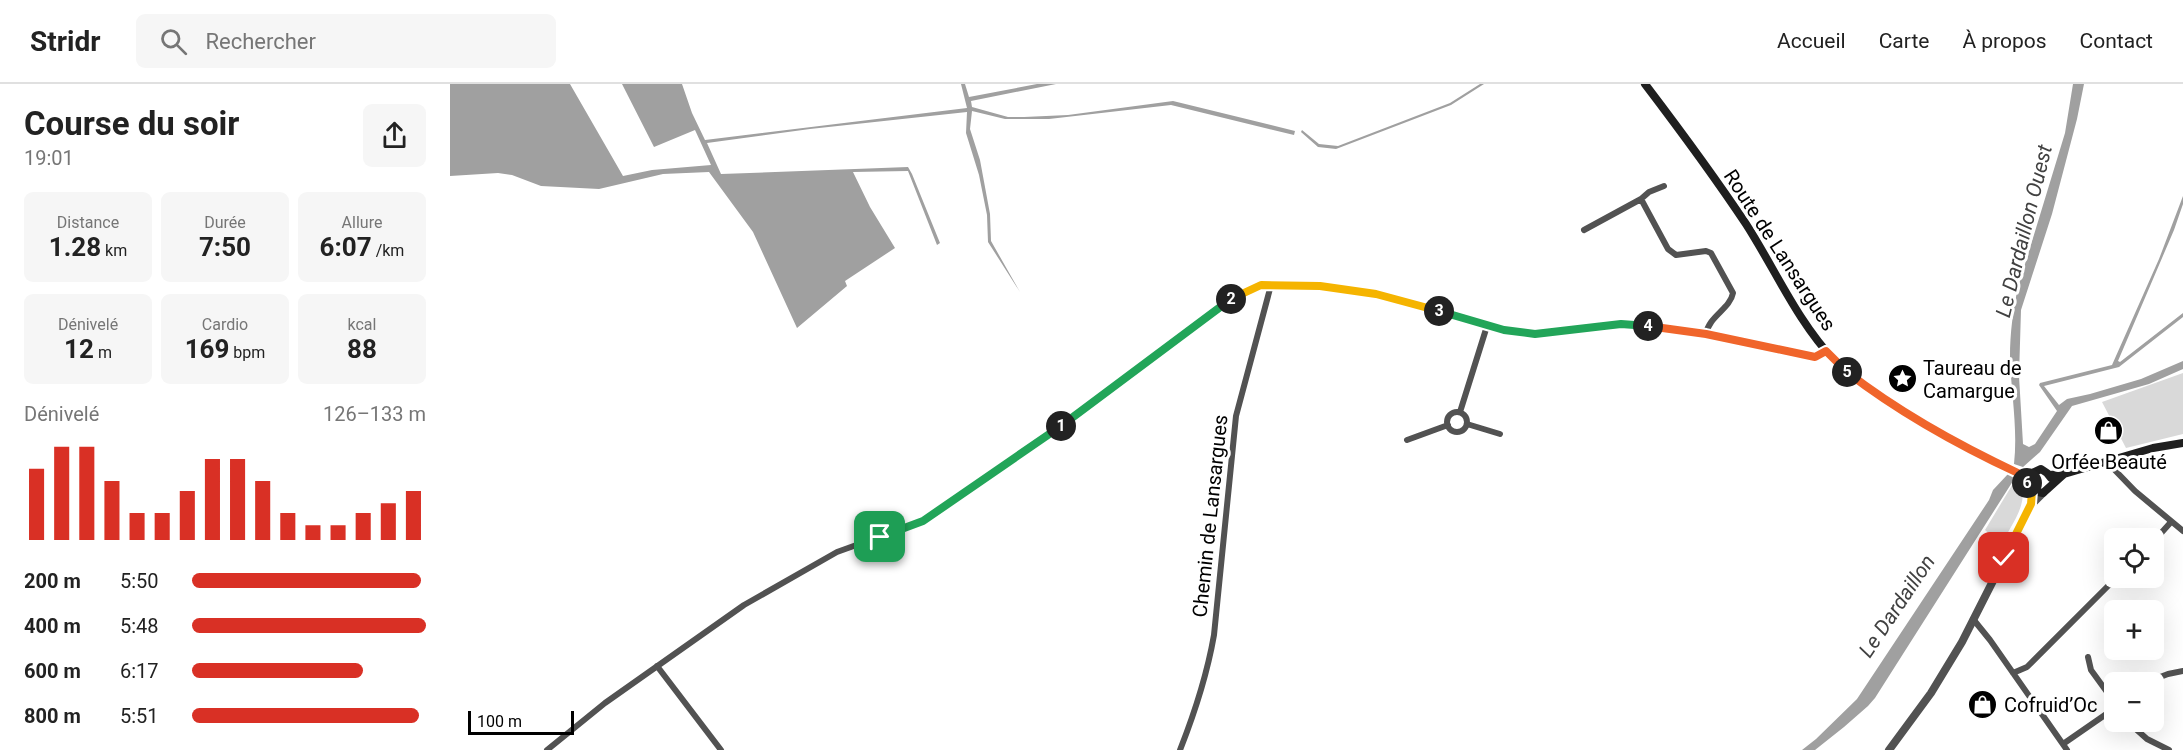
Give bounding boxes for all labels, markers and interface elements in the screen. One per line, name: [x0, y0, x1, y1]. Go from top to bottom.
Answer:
search box: [136, 14, 556, 68]
text: Stridr: [30, 25, 100, 58]
icon: search: [157, 25, 190, 58]
text: Rechercher: [205, 29, 316, 54]
text: Accueil: [1777, 29, 1846, 53]
text: Carte: [1879, 29, 1929, 53]
text: À propos: [1962, 29, 2047, 53]
text: Contact: [2080, 29, 2153, 53]
text: Course du soir: [24, 104, 239, 143]
button: share: [363, 104, 426, 167]
water label: Le Dardaillon Ouest: [1991, 142, 2057, 320]
text: 19:01: [24, 146, 74, 170]
street label: Route de Lansargues: [1719, 165, 1841, 335]
text: Distance: [57, 213, 119, 232]
text: Durée: [204, 213, 246, 232]
text: Allure: [342, 213, 382, 232]
text: 1.28: [49, 232, 101, 262]
text: 7:50: [199, 232, 251, 262]
text: 6:07: [320, 232, 372, 262]
text: km: [101, 241, 127, 260]
text: /km: [372, 241, 404, 260]
pin: 2: [1216, 284, 1246, 314]
text: 2: [1226, 289, 1236, 308]
pin: 3: [1424, 296, 1454, 326]
text: 3: [1434, 301, 1444, 320]
pin: 4: [1633, 311, 1663, 341]
text: Dénivelé: [58, 315, 118, 334]
text: Cardio: [202, 315, 248, 334]
text: kcal: [348, 315, 376, 334]
text: 4: [1643, 316, 1653, 335]
text: 12: [64, 334, 94, 364]
text: 169: [185, 334, 229, 364]
text: 88: [347, 334, 377, 364]
text: m: [94, 343, 112, 362]
text: bpm: [229, 343, 265, 362]
place label: Taureau de Camargue: [1923, 356, 2022, 403]
pin: 5: [1832, 357, 1862, 387]
text: 5: [1842, 362, 1852, 381]
place icon: Taureau de Camargue: [1886, 363, 1918, 395]
text: Dénivelé: [24, 402, 99, 426]
text: 126–133 m: [323, 402, 426, 426]
pin: 1: [1046, 411, 1076, 441]
street label: Chemin de Lansargues: [1187, 414, 1233, 618]
shop icon: Orfée Beauté: [2093, 415, 2125, 447]
text: 1: [1056, 416, 1066, 435]
place label: Orfée Beauté: [2051, 450, 2167, 474]
pin: 6: [2012, 468, 2042, 498]
text: 6: [2022, 473, 2032, 492]
pin: [854, 511, 905, 562]
icon: arrive: [863, 520, 896, 553]
map controls: [2104, 528, 2164, 732]
button: locate: [2104, 528, 2164, 588]
pin: [1978, 532, 2029, 583]
icon: check: [1987, 541, 2020, 574]
water label: Le Dardaillon: [1854, 550, 1940, 662]
text: 200 m: [24, 569, 81, 593]
text: 5:50: [120, 569, 159, 593]
button: +: [2104, 600, 2164, 660]
text: 400 m: [24, 614, 81, 638]
text: 5:48: [120, 614, 159, 638]
text: 600 m: [24, 659, 81, 683]
text: 6:17: [120, 659, 159, 683]
button: −: [2104, 672, 2164, 732]
shop icon: Cofruid’Oc: [1967, 689, 1999, 721]
place label: Cofruid’Oc: [2004, 693, 2098, 717]
text: 800 m: [24, 704, 81, 728]
text: 5:51: [120, 704, 159, 728]
scale bar: [468, 708, 574, 736]
text: 100 m: [477, 712, 522, 731]

